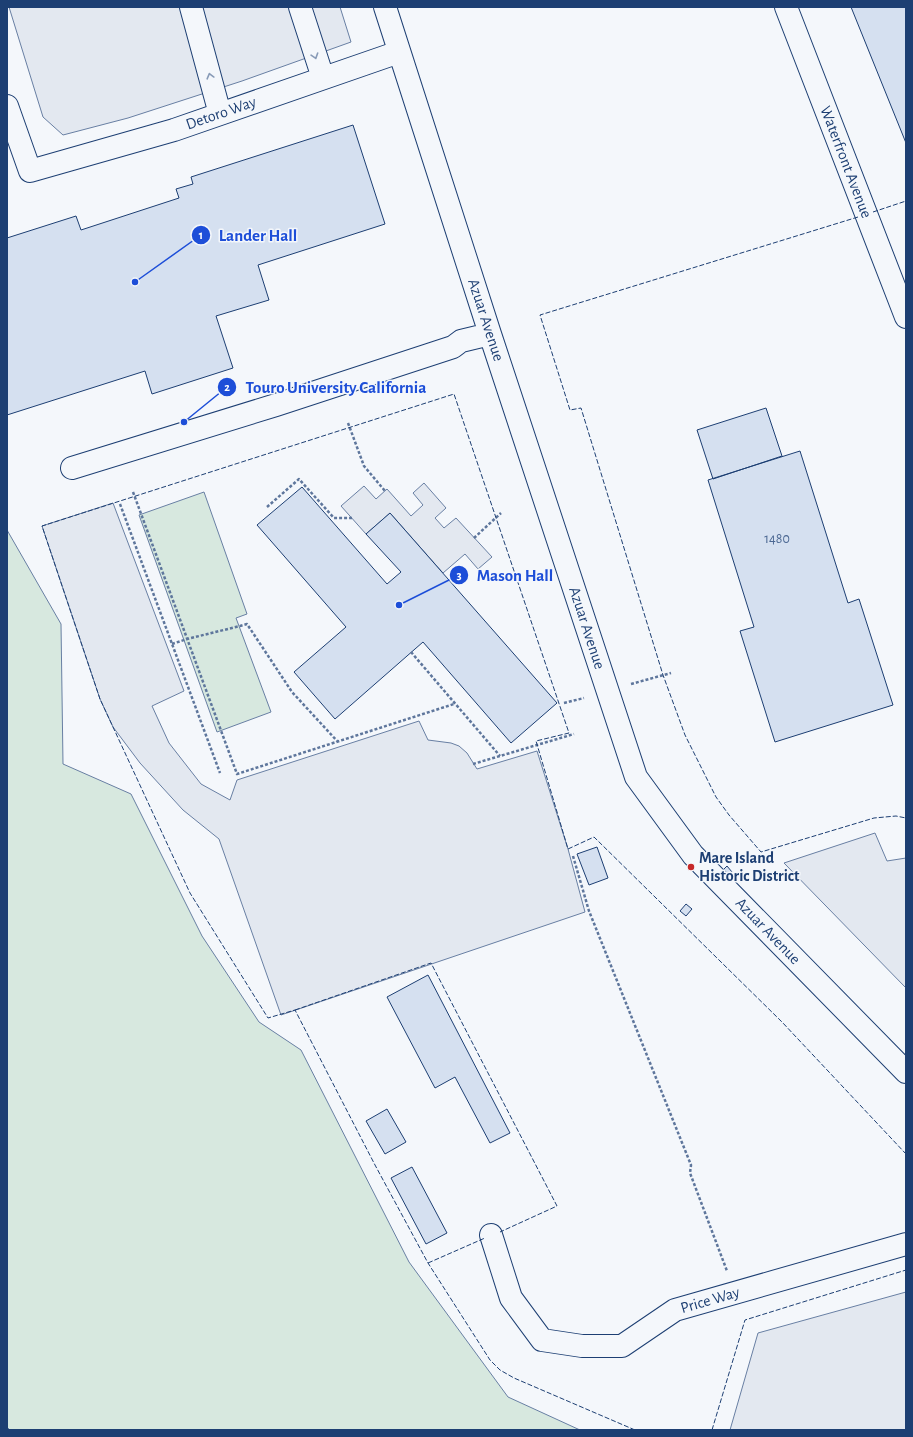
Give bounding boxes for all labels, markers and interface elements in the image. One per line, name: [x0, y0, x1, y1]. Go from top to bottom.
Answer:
one-way arrow: [311, 53, 319, 60]
one-way arrow: [206, 73, 215, 80]
street label: Detoro Way: [184, 93, 259, 133]
street label: Waterfront Avenue: [817, 104, 875, 220]
callout: Lander Hall: [191, 220, 305, 249]
text: Lander Hall: [219, 227, 297, 244]
text: 1: [199, 229, 203, 241]
street label: Azuar Avenue: [465, 277, 507, 363]
callout: Touro University California: [217, 372, 434, 401]
text: Touro University California: [246, 379, 426, 397]
text: 2: [224, 381, 230, 393]
house number: 1480: [764, 532, 790, 546]
callout: Mason Hall: [449, 561, 561, 590]
text: Mason Hall: [477, 567, 553, 584]
text: 3: [456, 569, 462, 581]
street label: Azuar Avenue: [566, 585, 608, 671]
place label: Mare Island Historic District: [699, 850, 800, 884]
marker: Mare Island Historic District: [686, 862, 696, 872]
street label: Azuar Avenue: [732, 895, 804, 967]
street label: Price Way: [679, 1284, 742, 1317]

